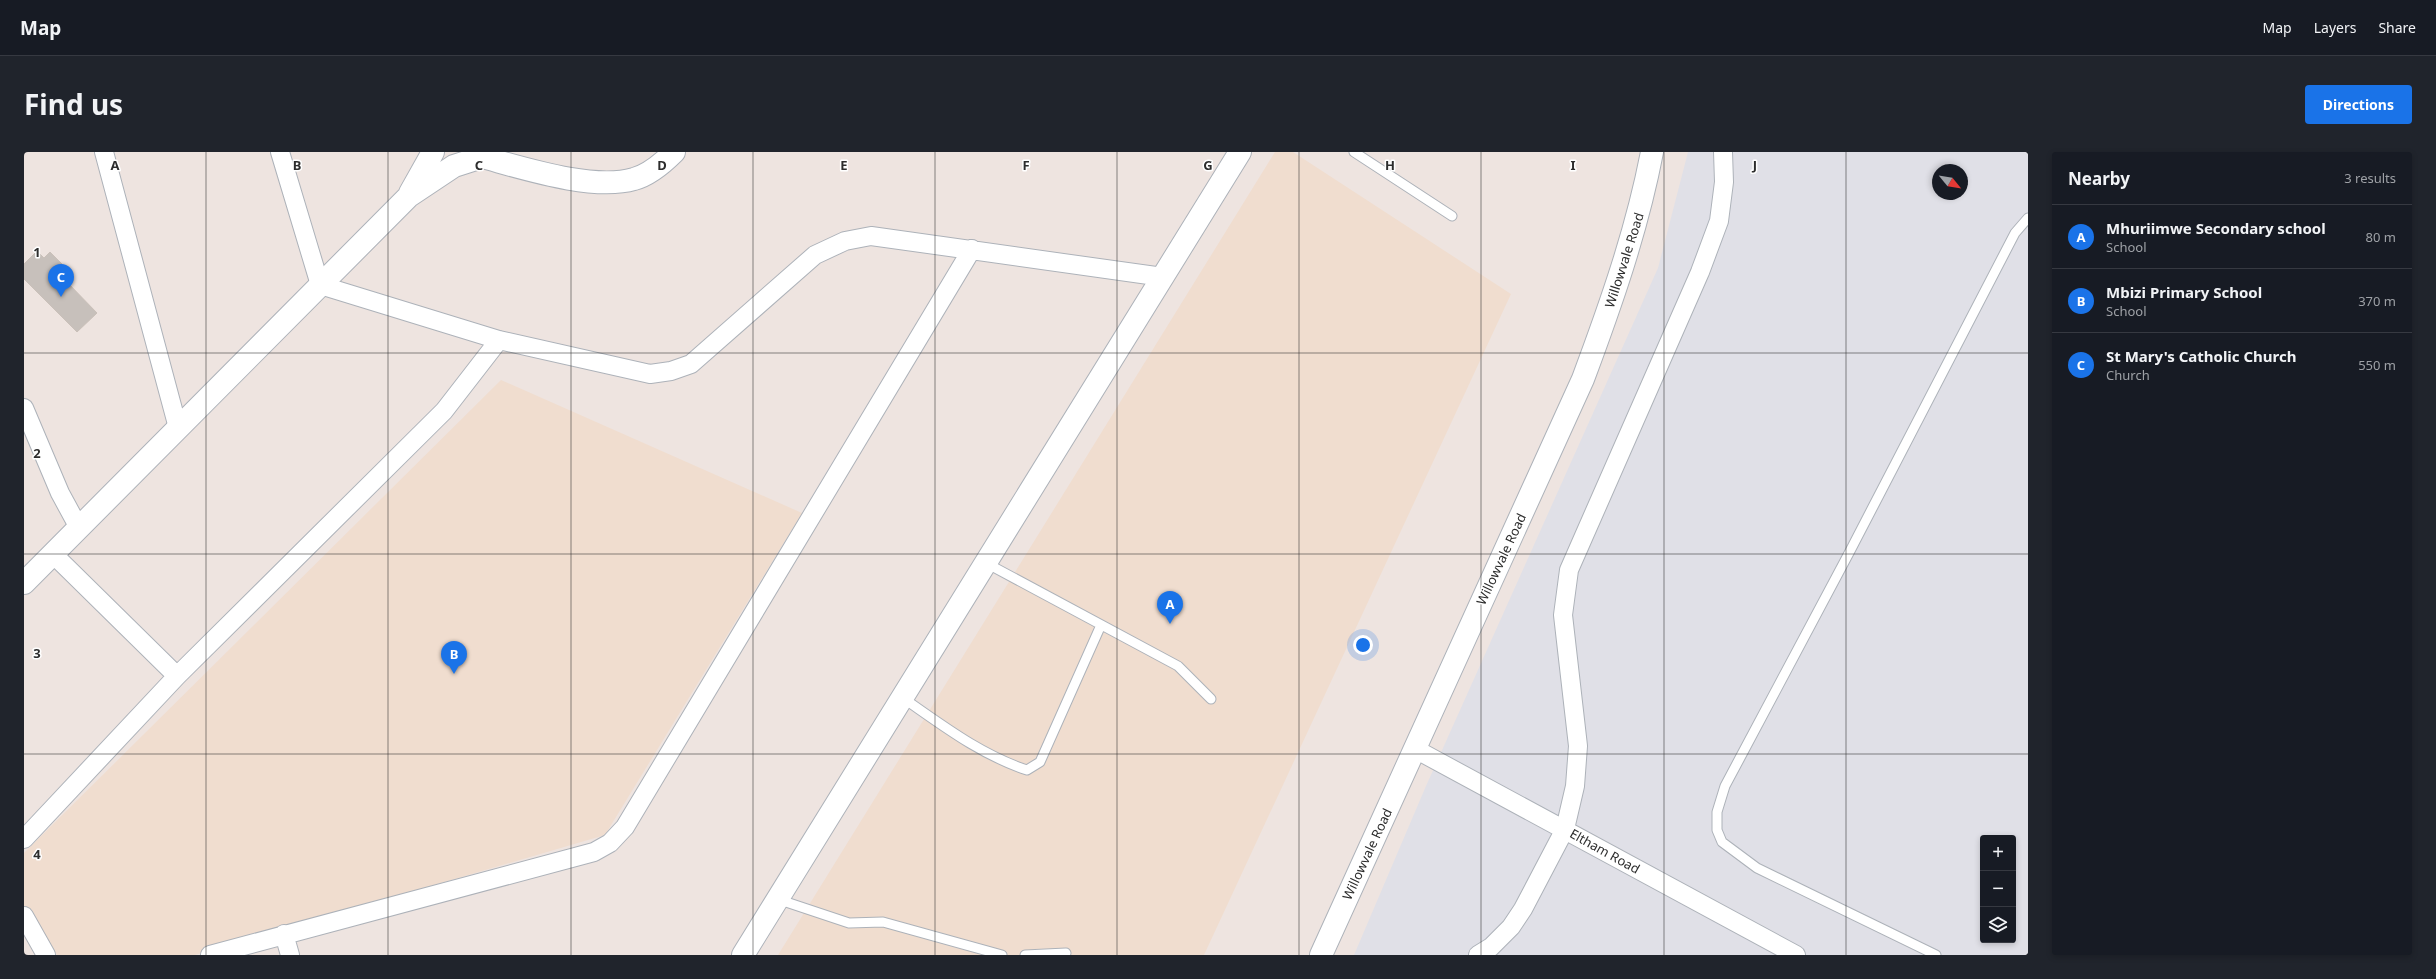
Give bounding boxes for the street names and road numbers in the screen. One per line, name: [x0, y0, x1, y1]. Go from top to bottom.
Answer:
street label: Willowvale Road: [1600, 210, 1648, 310]
street label: Willowvale Road: [1472, 510, 1530, 608]
street label: Willowvale Road: [1338, 805, 1396, 903]
street label: Eltham Road: [1567, 824, 1643, 878]

